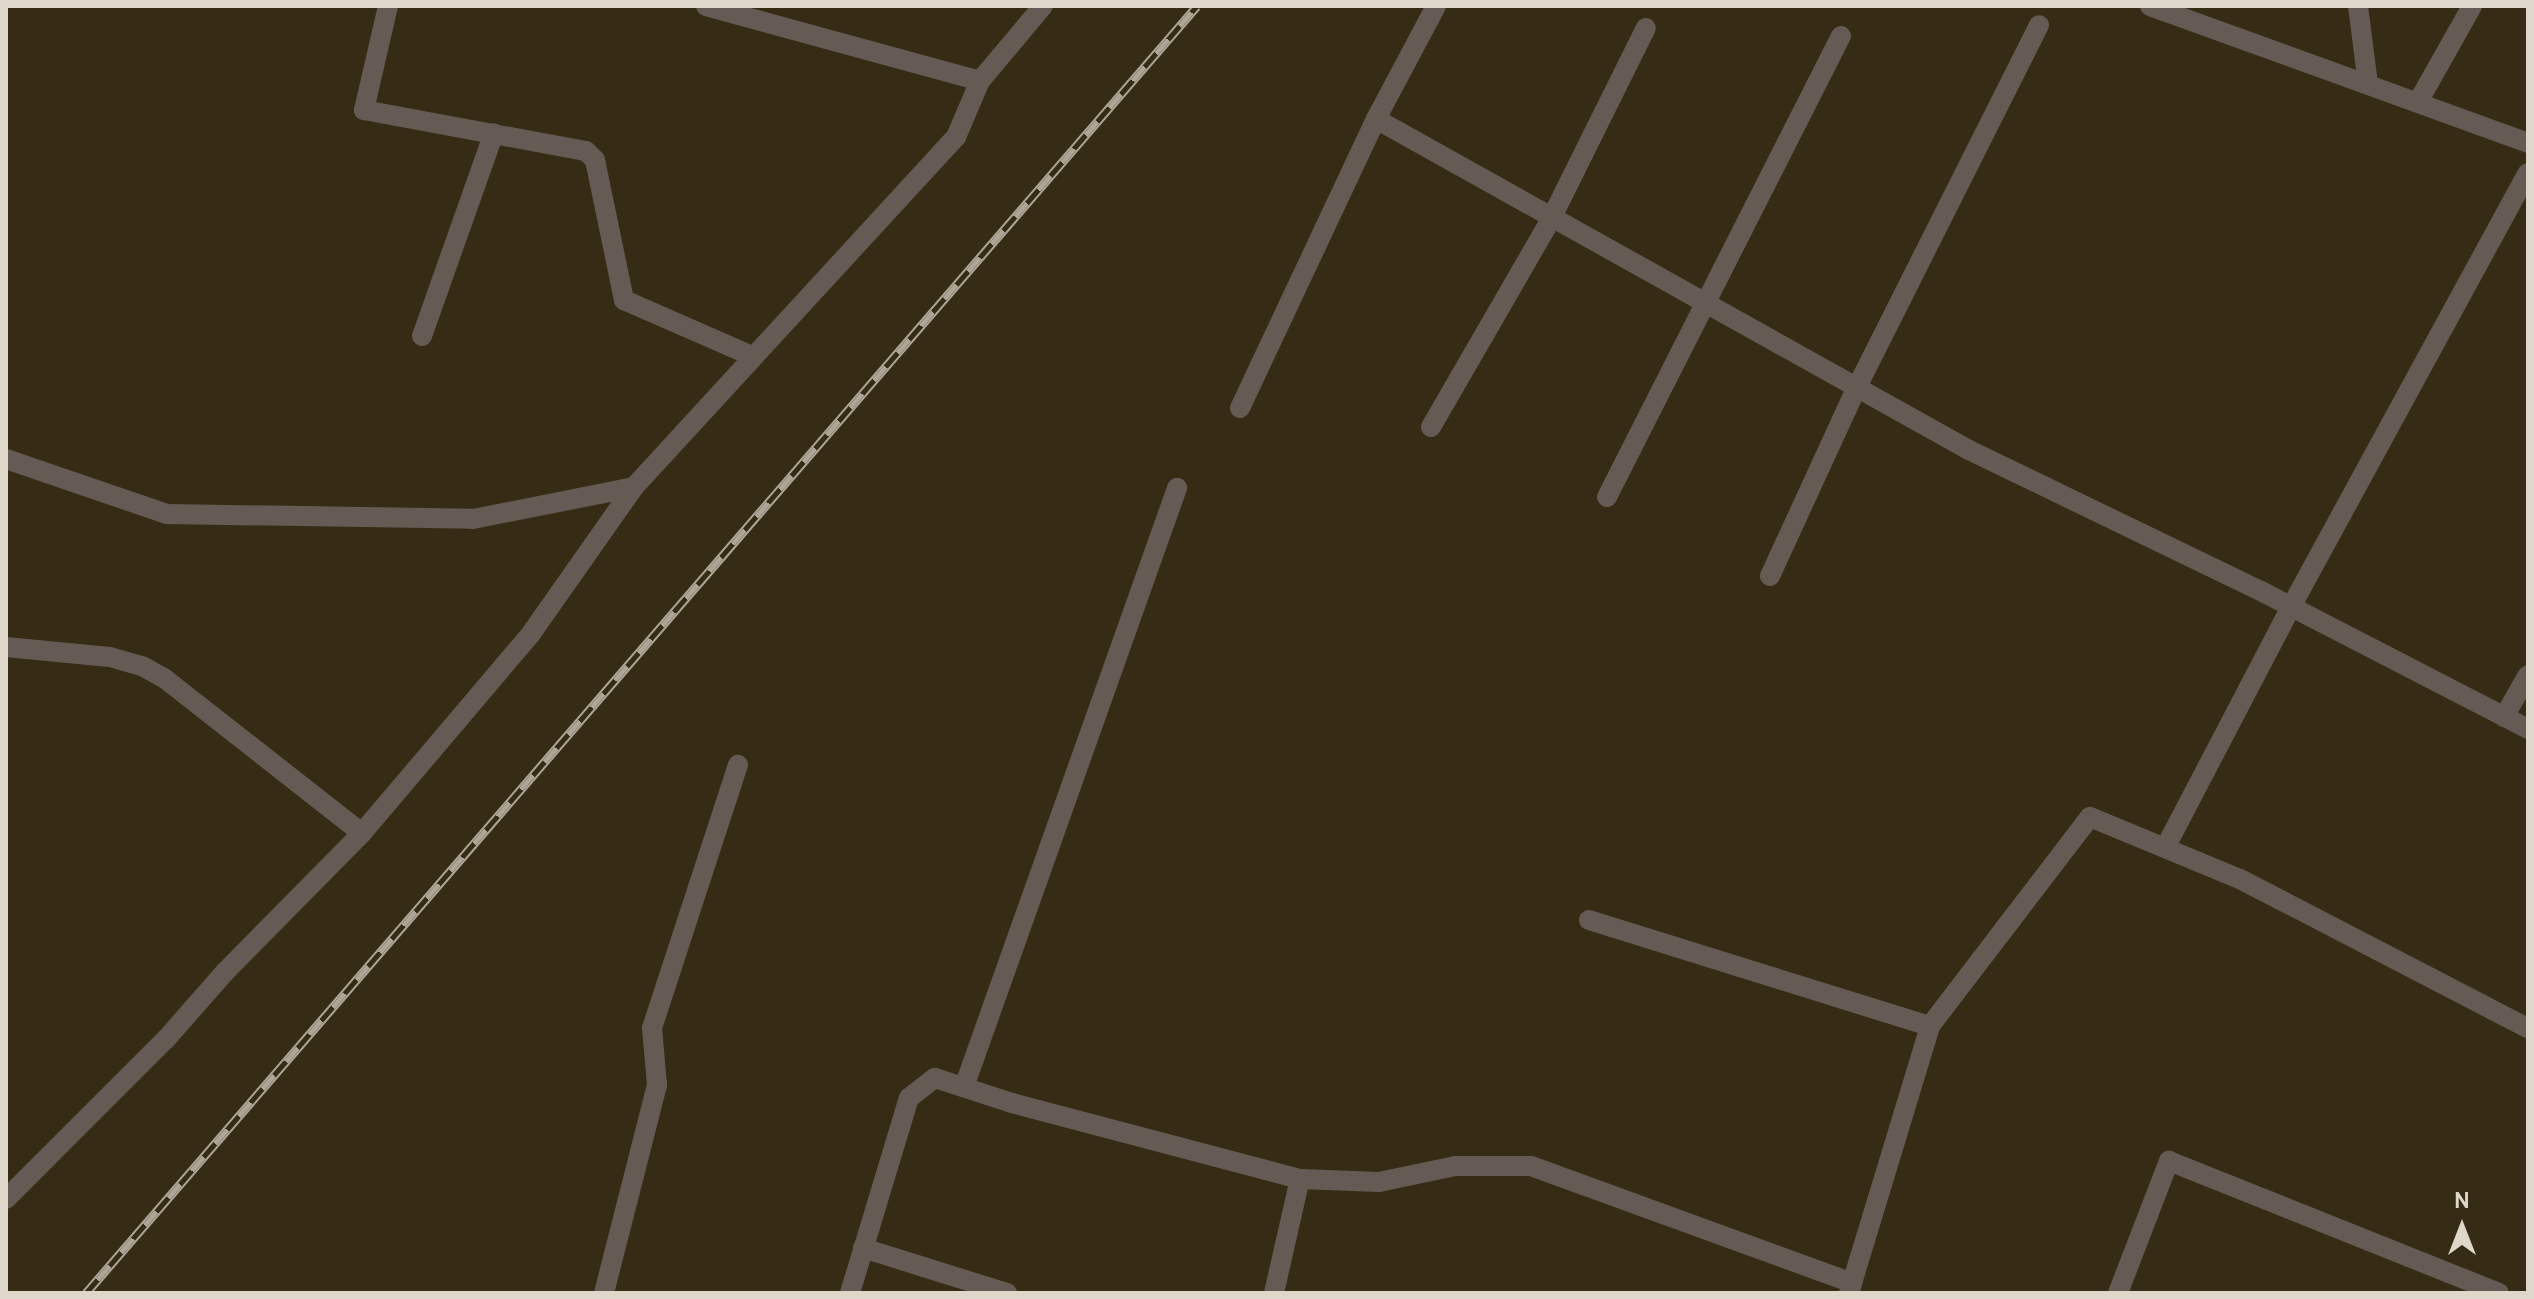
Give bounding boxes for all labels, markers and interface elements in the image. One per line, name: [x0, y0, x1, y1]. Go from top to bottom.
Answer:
north arrow: [2422, 1187, 2502, 1267]
text: N: [2454, 1189, 2470, 1216]

